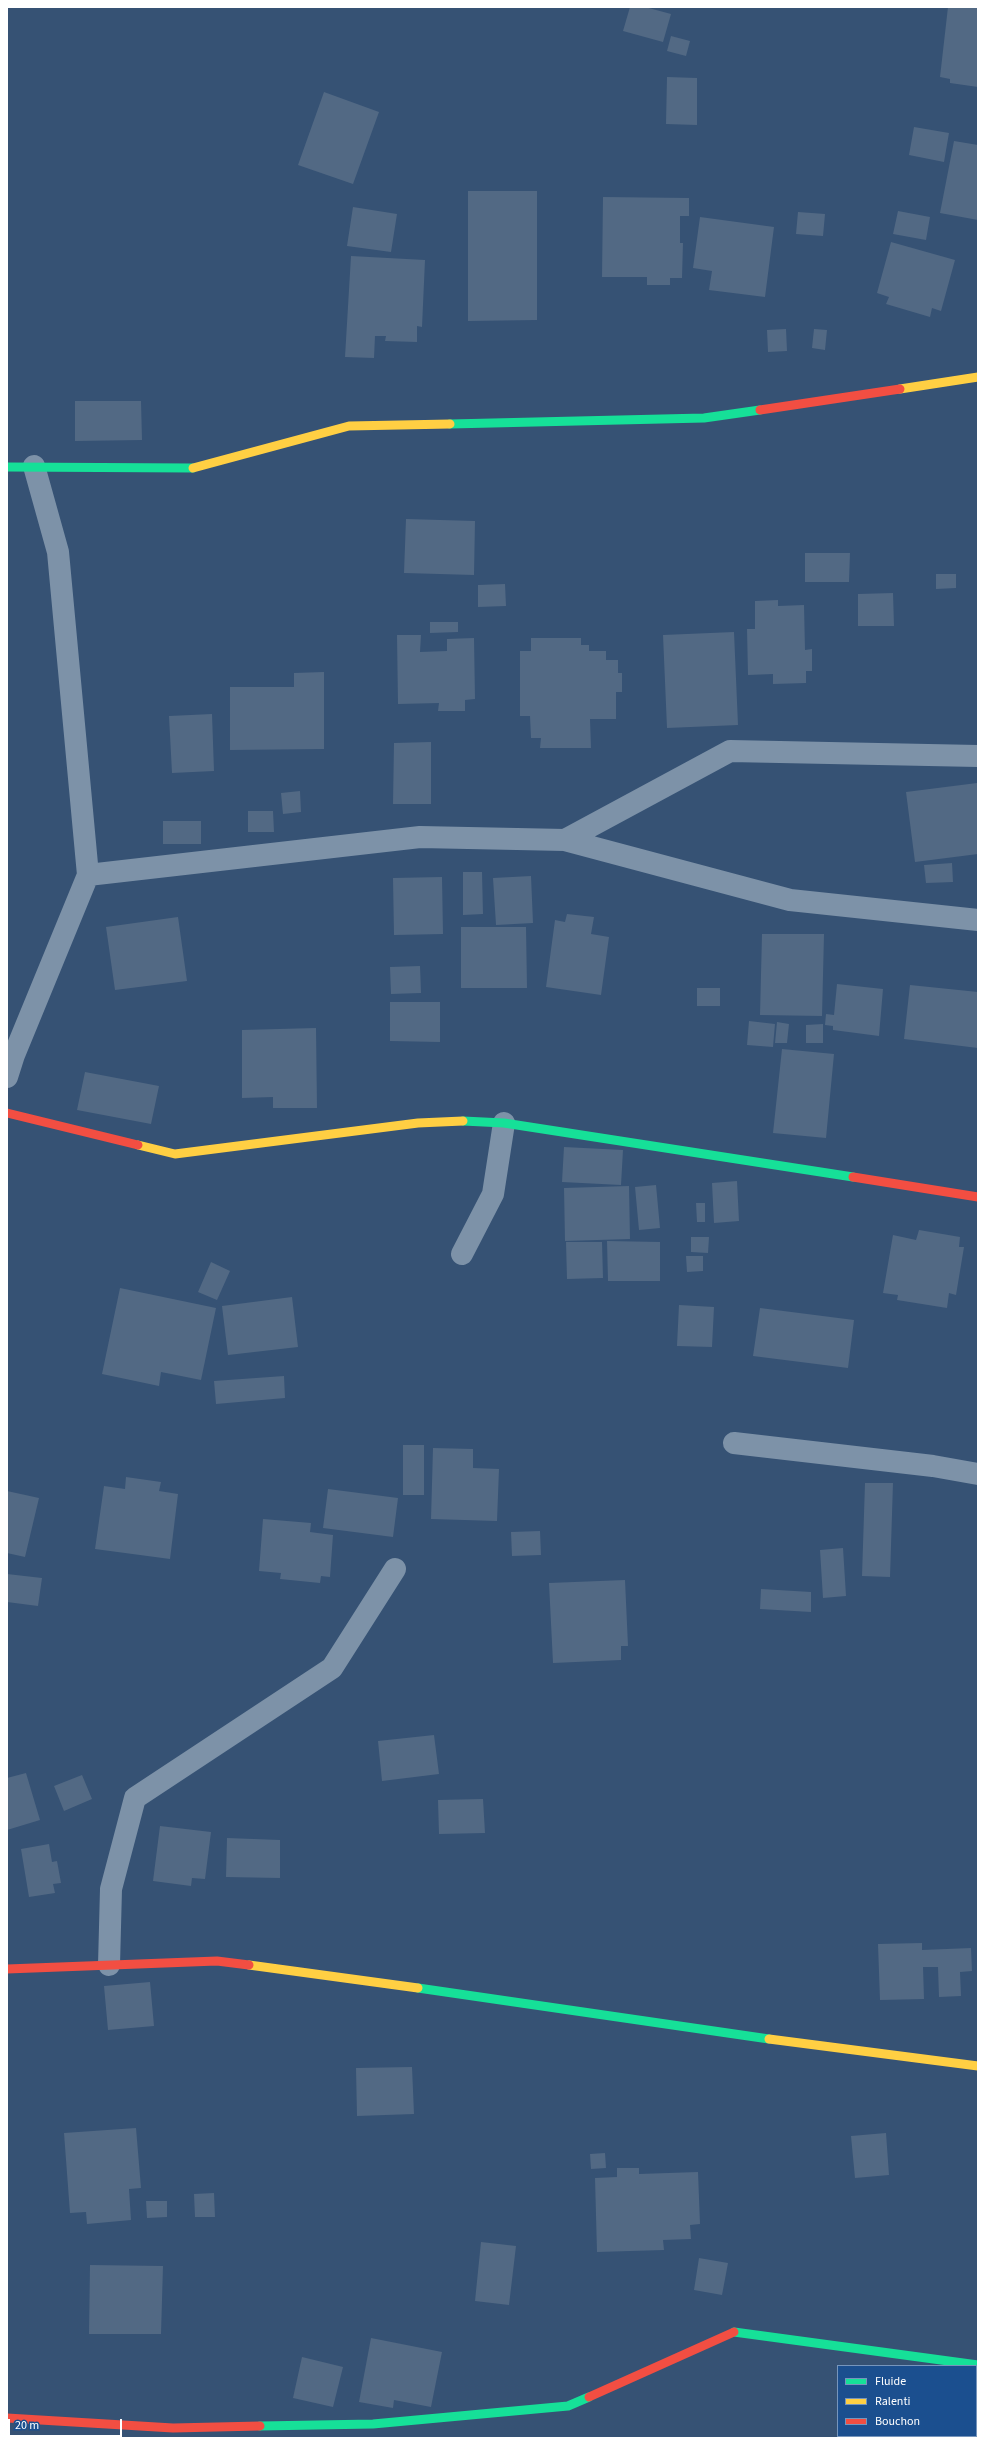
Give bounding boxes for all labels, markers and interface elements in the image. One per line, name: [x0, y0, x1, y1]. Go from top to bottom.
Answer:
legend: [837, 2365, 977, 2437]
text: Fluide: [875, 2373, 906, 2390]
text: Ralenti: [875, 2393, 910, 2410]
scale bar: [10, 2411, 124, 2437]
text: Bouchon: [875, 2413, 920, 2430]
text: 20 m: [15, 2417, 39, 2434]

